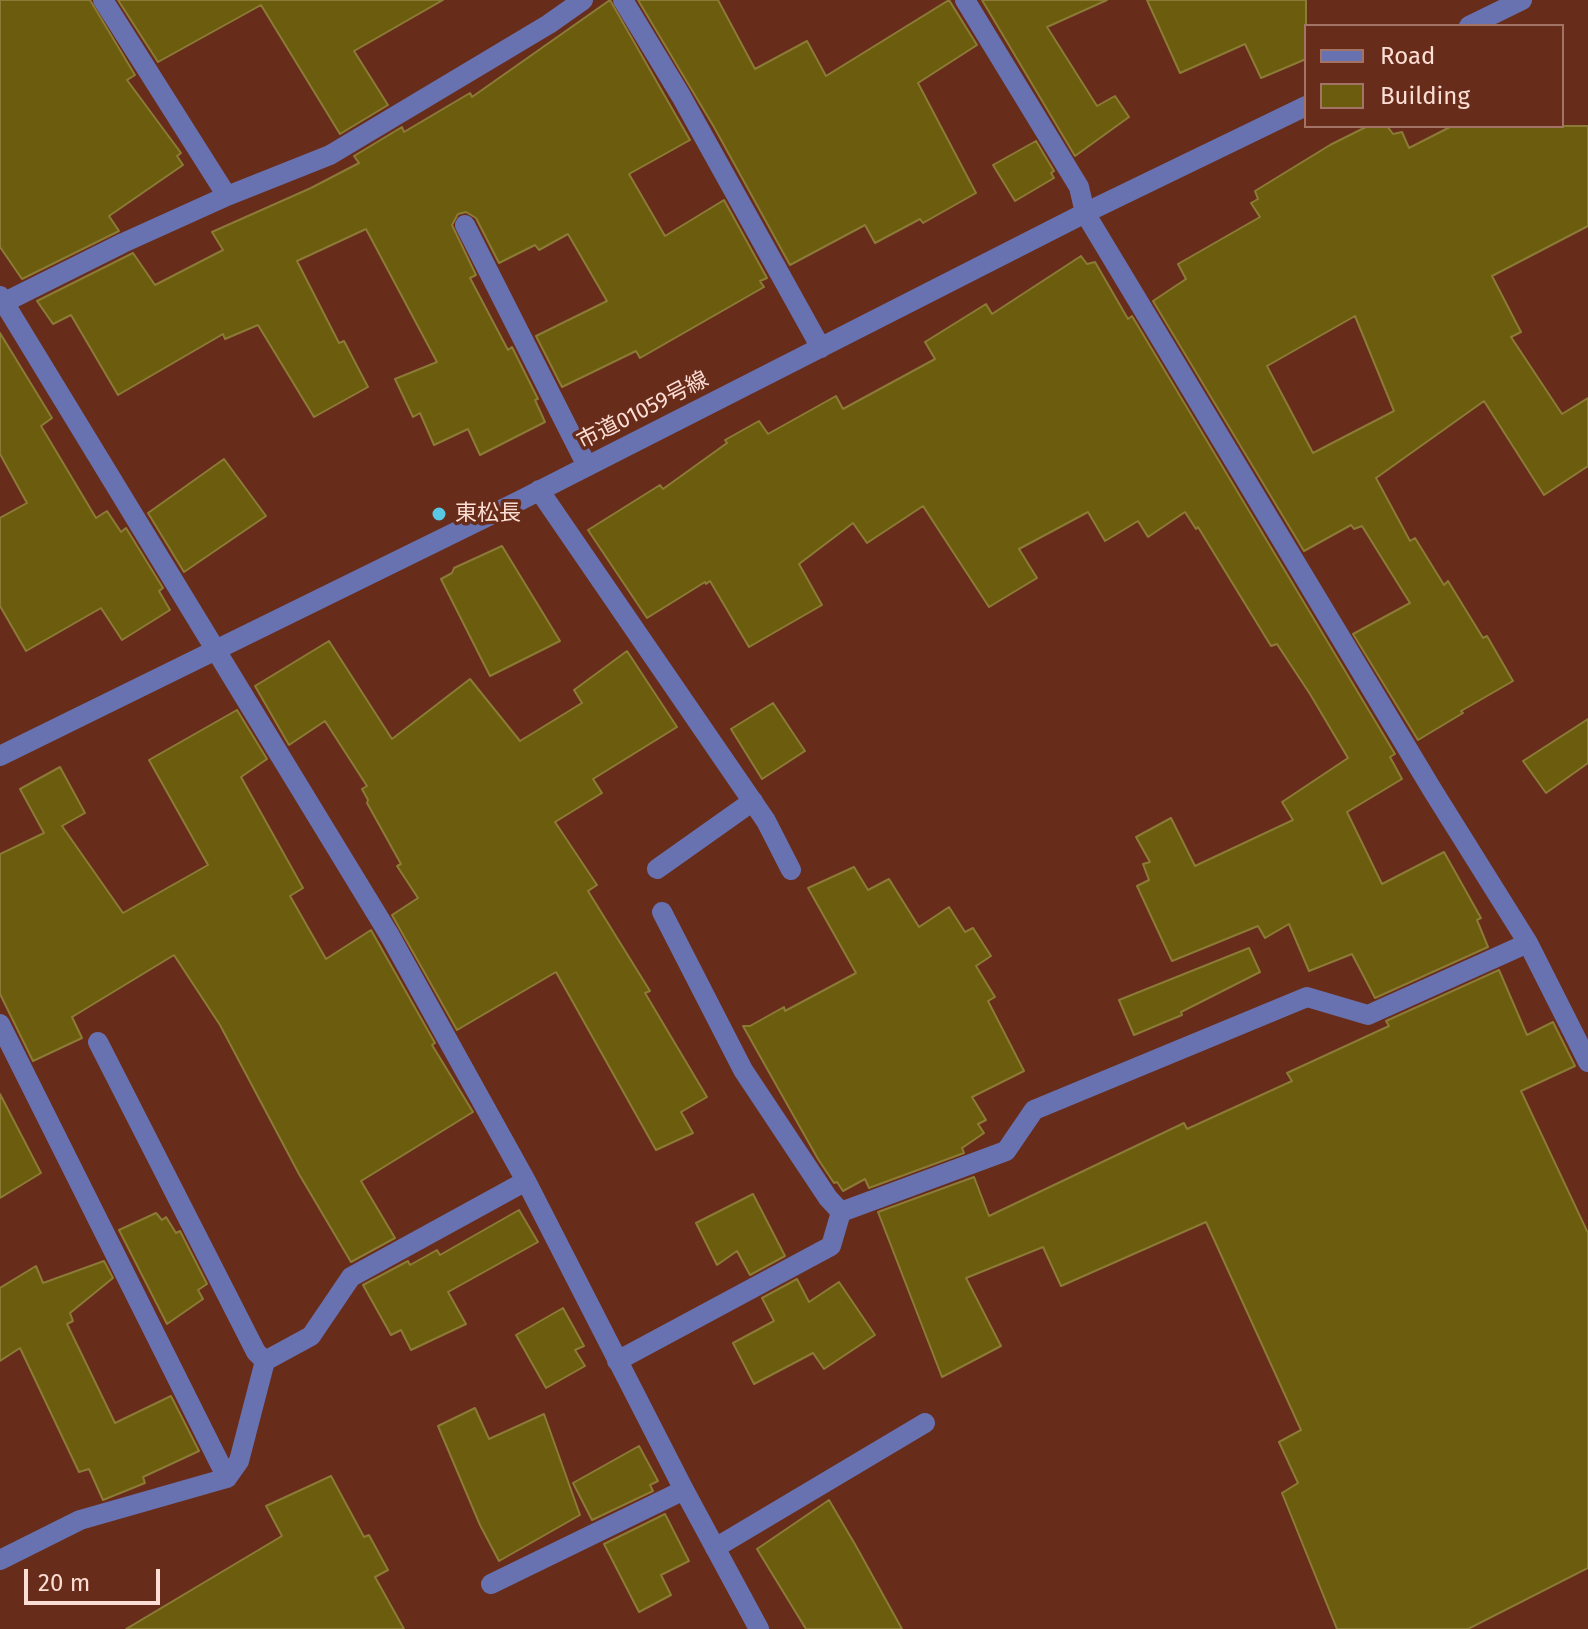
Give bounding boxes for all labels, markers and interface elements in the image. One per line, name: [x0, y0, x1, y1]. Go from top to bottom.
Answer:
legend: [1304, 24, 1564, 128]
text: Road: [1380, 42, 1435, 70]
text: Building: [1380, 82, 1470, 110]
street label: 市道01059号線: [573, 367, 713, 455]
place label: 東松長: [455, 501, 521, 527]
marker: 東松長: [430, 505, 448, 523]
scale bar: [28, 1553, 164, 1603]
text: 20 m: [38, 1569, 90, 1597]

